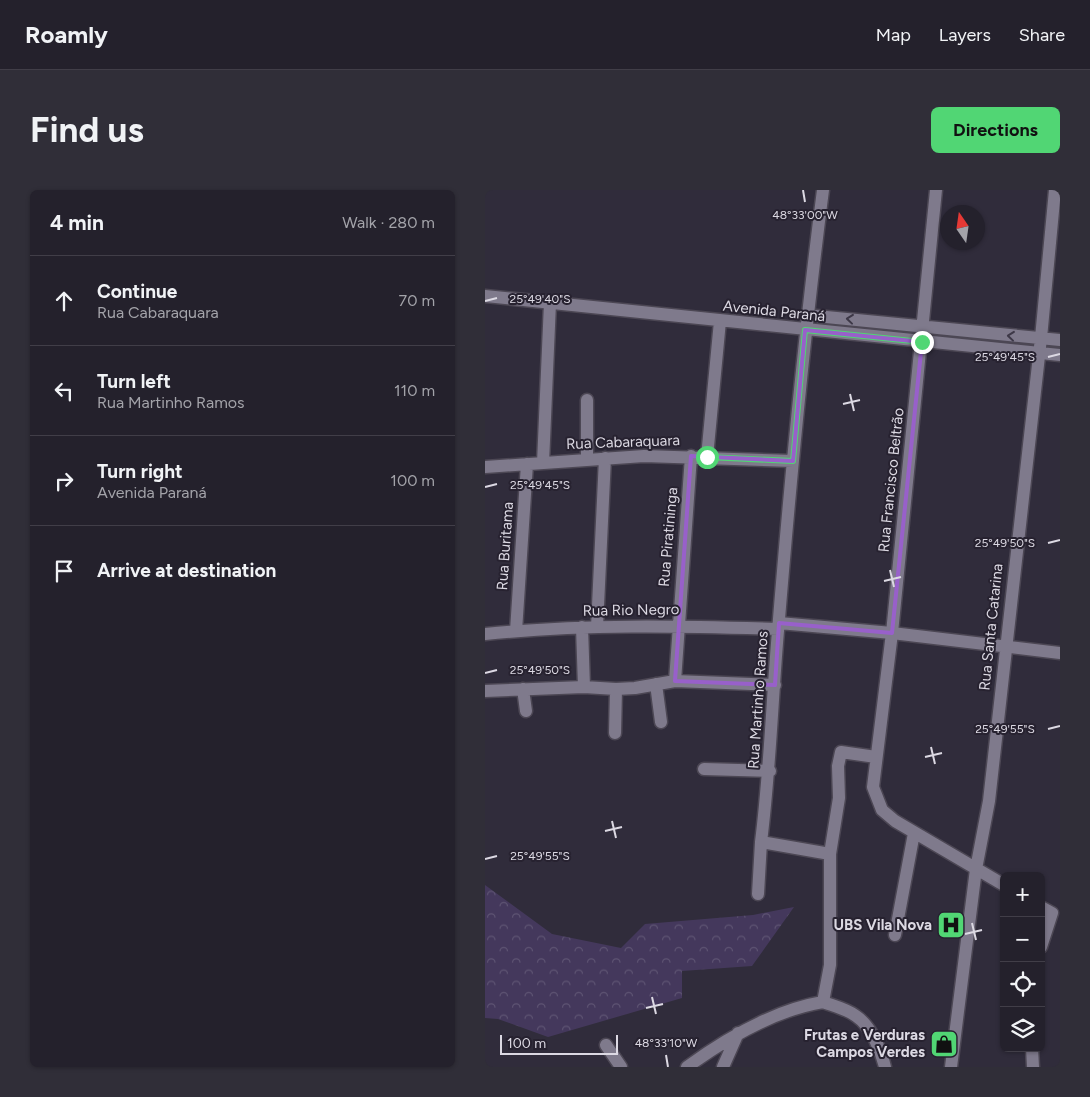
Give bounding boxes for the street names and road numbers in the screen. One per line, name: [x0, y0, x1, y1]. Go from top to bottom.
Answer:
street label: Avenida Paraná: [722, 297, 826, 325]
street label: Rua Francisco Beltrão: [874, 407, 908, 553]
street label: Rua Cabaraquara: [566, 431, 680, 453]
street label: Rua Piratininga: [655, 486, 681, 588]
street label: Rua Buritama: [493, 501, 517, 591]
street label: Rua Santa Catarina: [975, 563, 1007, 691]
street label: Rua Rio Negro: [582, 600, 680, 620]
street label: Rua Martinho Ramos: [744, 630, 772, 770]

